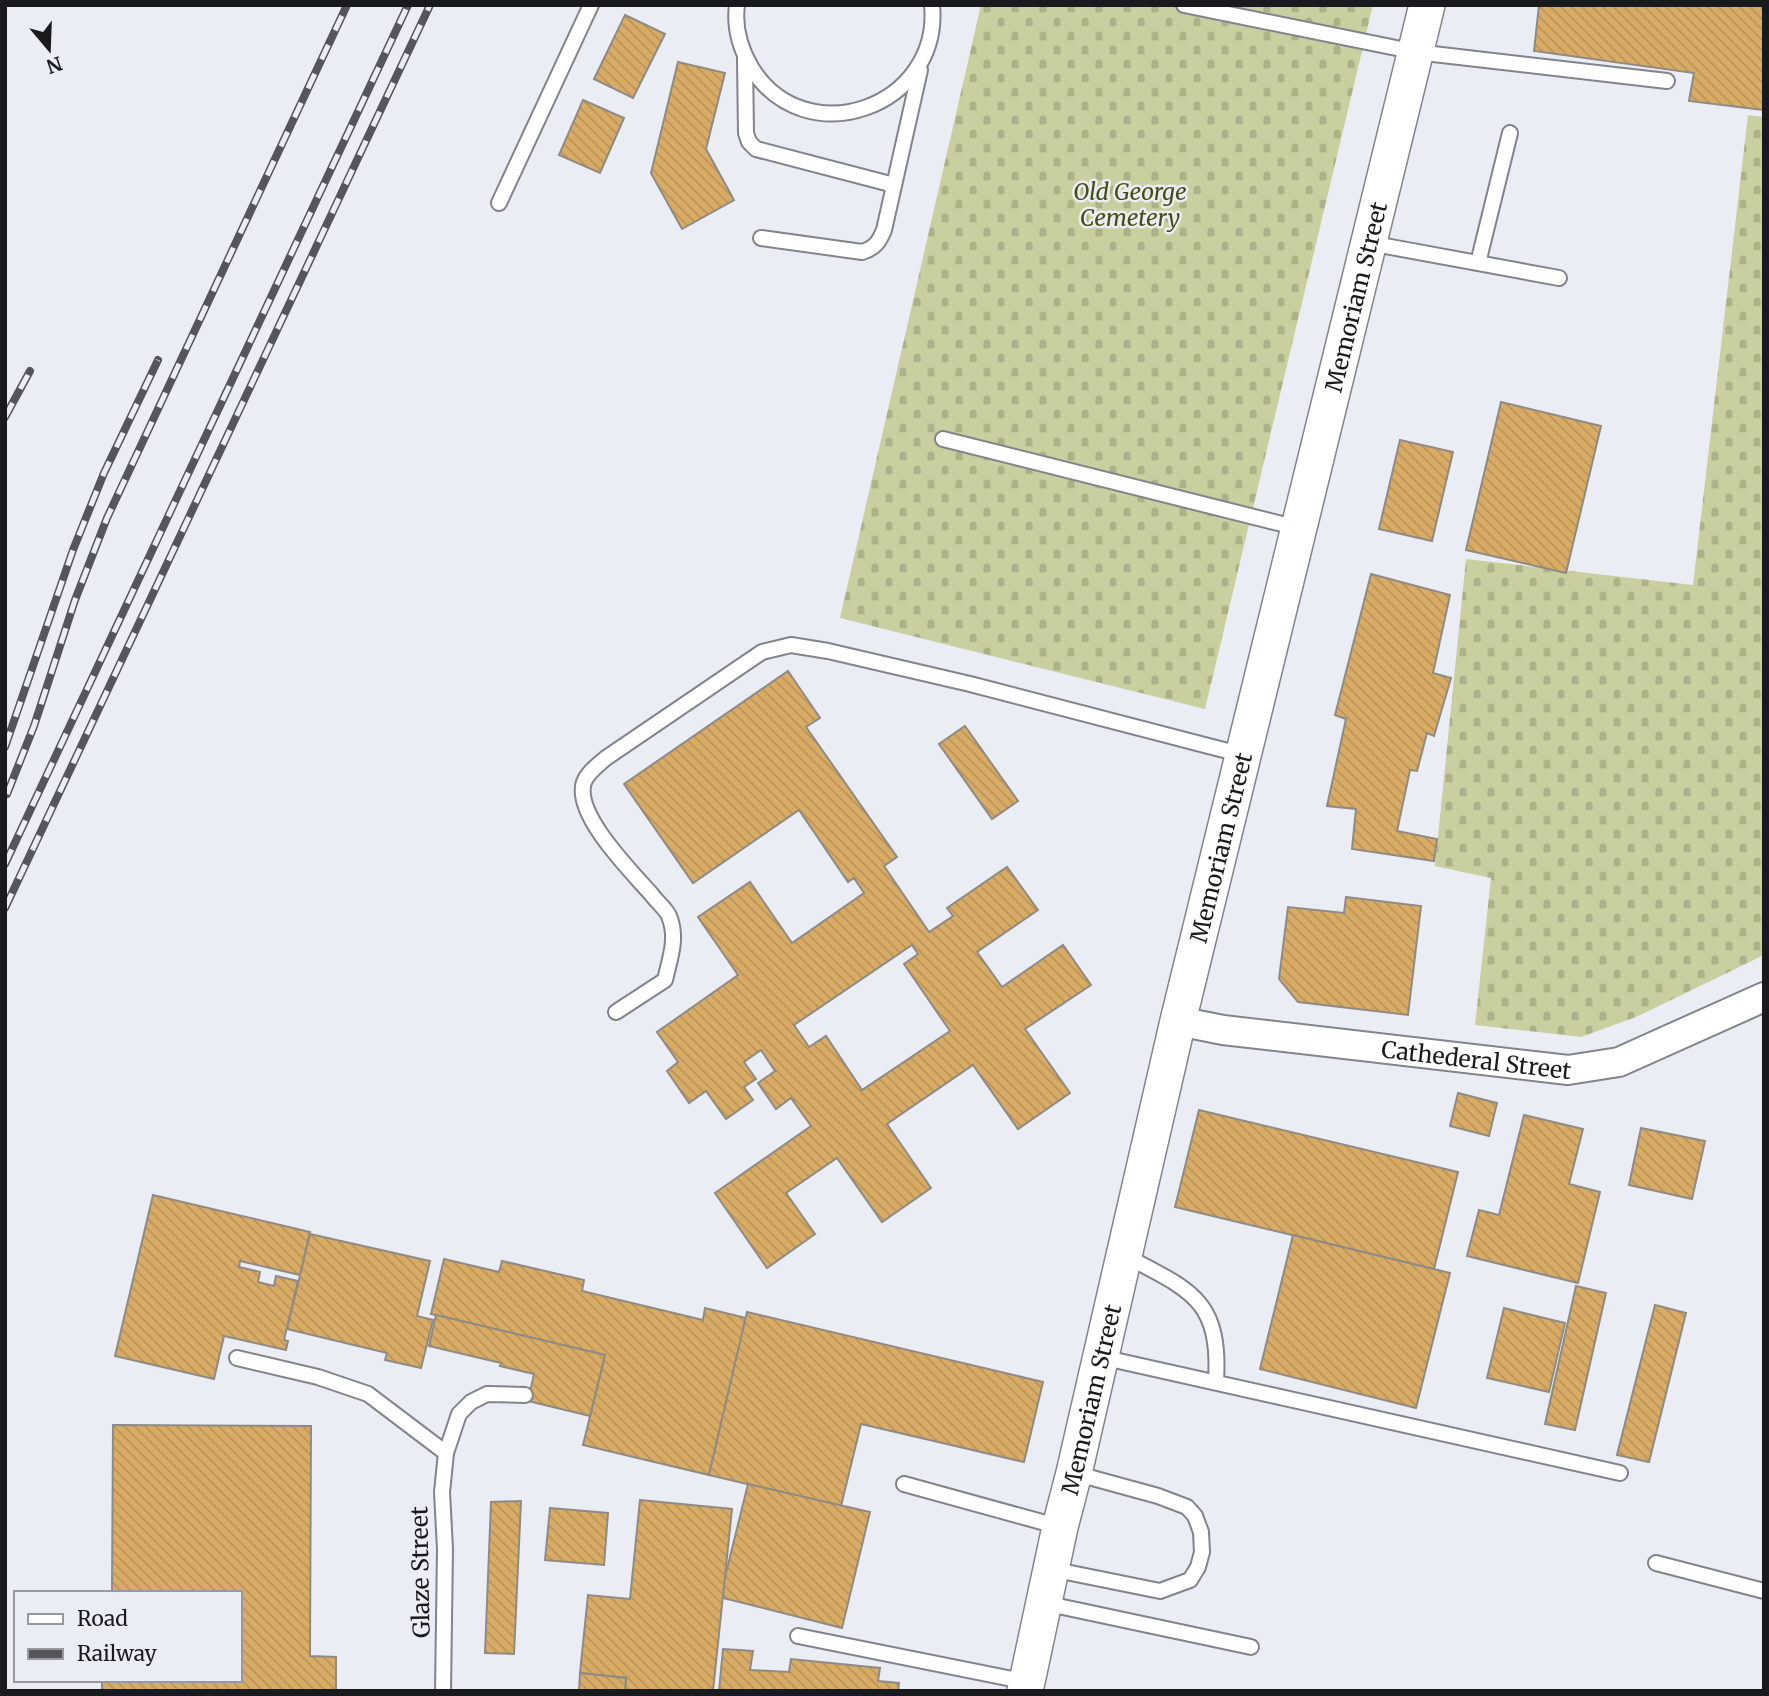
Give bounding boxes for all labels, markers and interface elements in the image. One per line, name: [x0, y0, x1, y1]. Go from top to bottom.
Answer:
north arrow: [14, 14, 84, 84]
text: N: [44, 51, 66, 79]
park label: Old George Cemetery: [1073, 177, 1187, 232]
street label: Memoriam Street: [1318, 199, 1393, 395]
street label: Memoriam Street: [1183, 749, 1258, 946]
street label: Cathederal Street: [1380, 1034, 1573, 1085]
street label: Memoriam Street: [1054, 1301, 1127, 1498]
street label: Glaze Street: [404, 1506, 436, 1638]
legend: [14, 1591, 242, 1682]
text: Road: [77, 1605, 128, 1632]
text: Railway: [77, 1640, 158, 1667]

